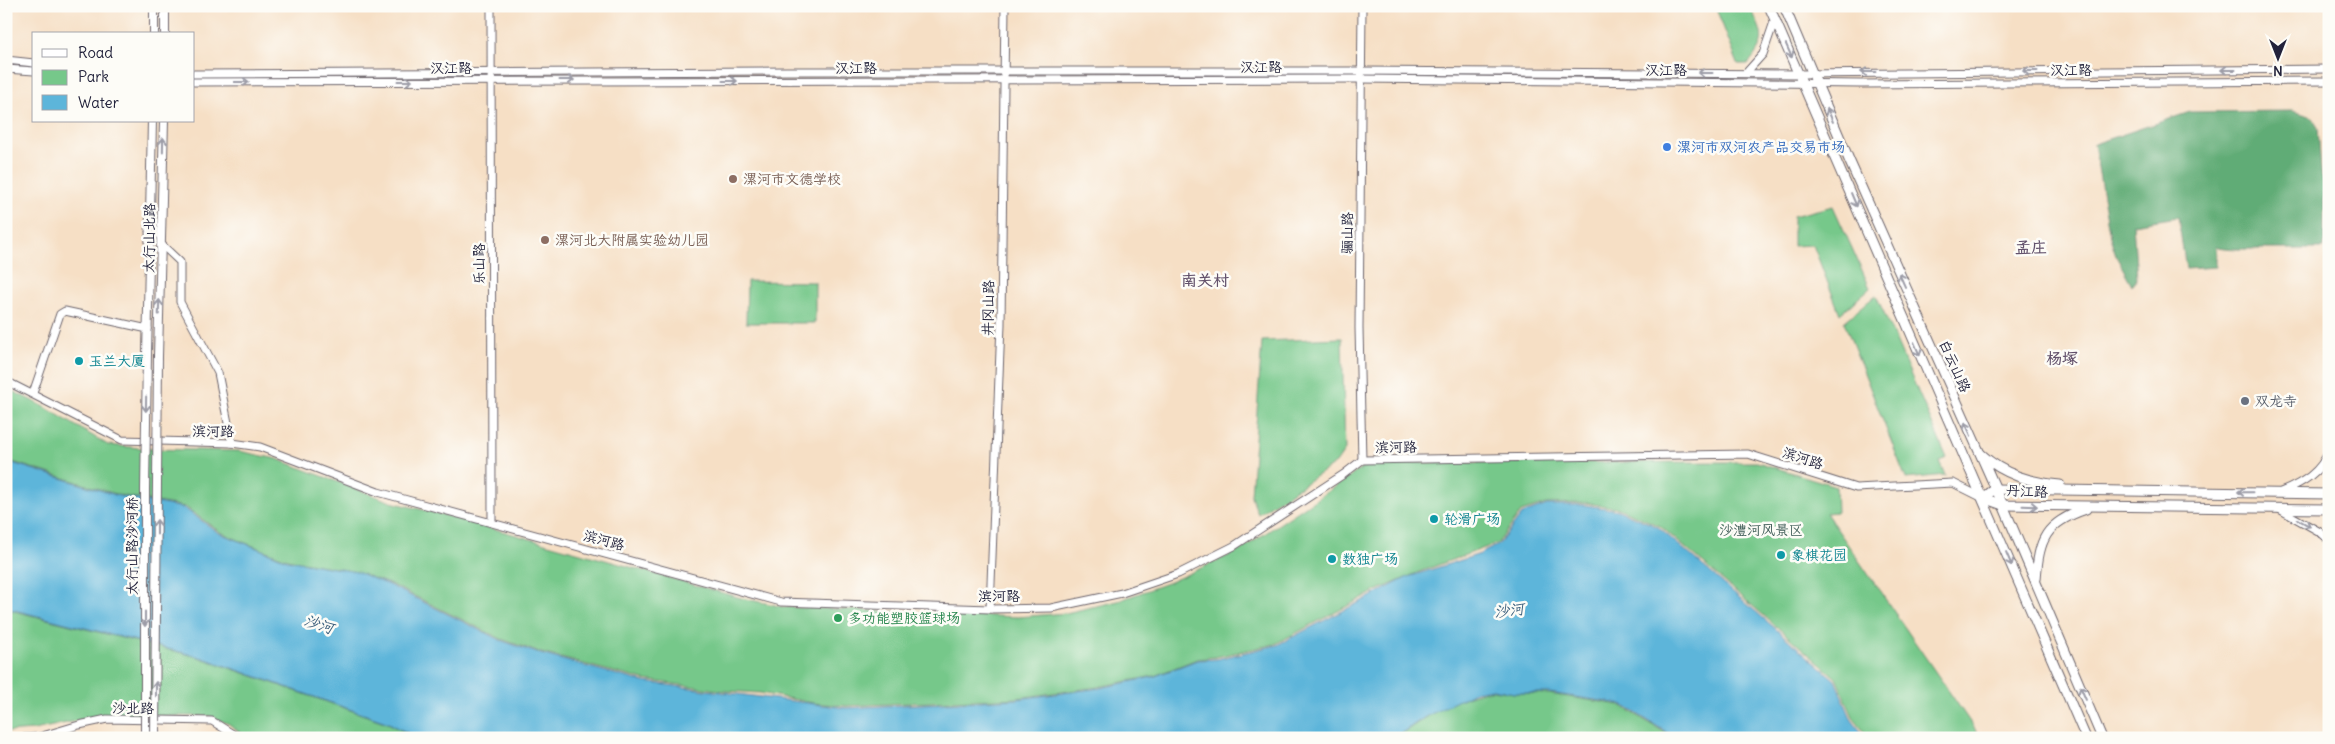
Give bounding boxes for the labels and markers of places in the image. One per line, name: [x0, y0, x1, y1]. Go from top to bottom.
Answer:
place label: 漯河市双河农产品交易市场: [1677, 138, 1845, 156]
marker: 漯河市双河农产品交易市场: [1661, 141, 1673, 153]
place label: 漯河市文德学校: [743, 170, 841, 188]
marker: 漯河市文德学校: [727, 173, 739, 185]
place label: 漯河北大附属实验幼儿园: [555, 231, 709, 249]
marker: 漯河北大附属实验幼儿园: [539, 234, 551, 246]
place label: 玉兰大厦: [89, 352, 145, 370]
marker: 玉兰大厦: [73, 355, 85, 367]
place label: 双龙寺: [2255, 392, 2297, 410]
marker: 双龙寺: [2239, 395, 2251, 407]
place label: 轮滑广场: [1444, 510, 1500, 528]
marker: 轮滑广场: [1428, 513, 1440, 525]
place label: 象棋花园: [1791, 546, 1847, 564]
marker: 象棋花园: [1775, 549, 1787, 561]
place label: 数独广场: [1342, 550, 1398, 568]
marker: 数独广场: [1326, 553, 1338, 565]
place label: 多功能塑胶篮球场: [848, 609, 960, 627]
marker: 多功能塑胶篮球场: [832, 612, 844, 624]

